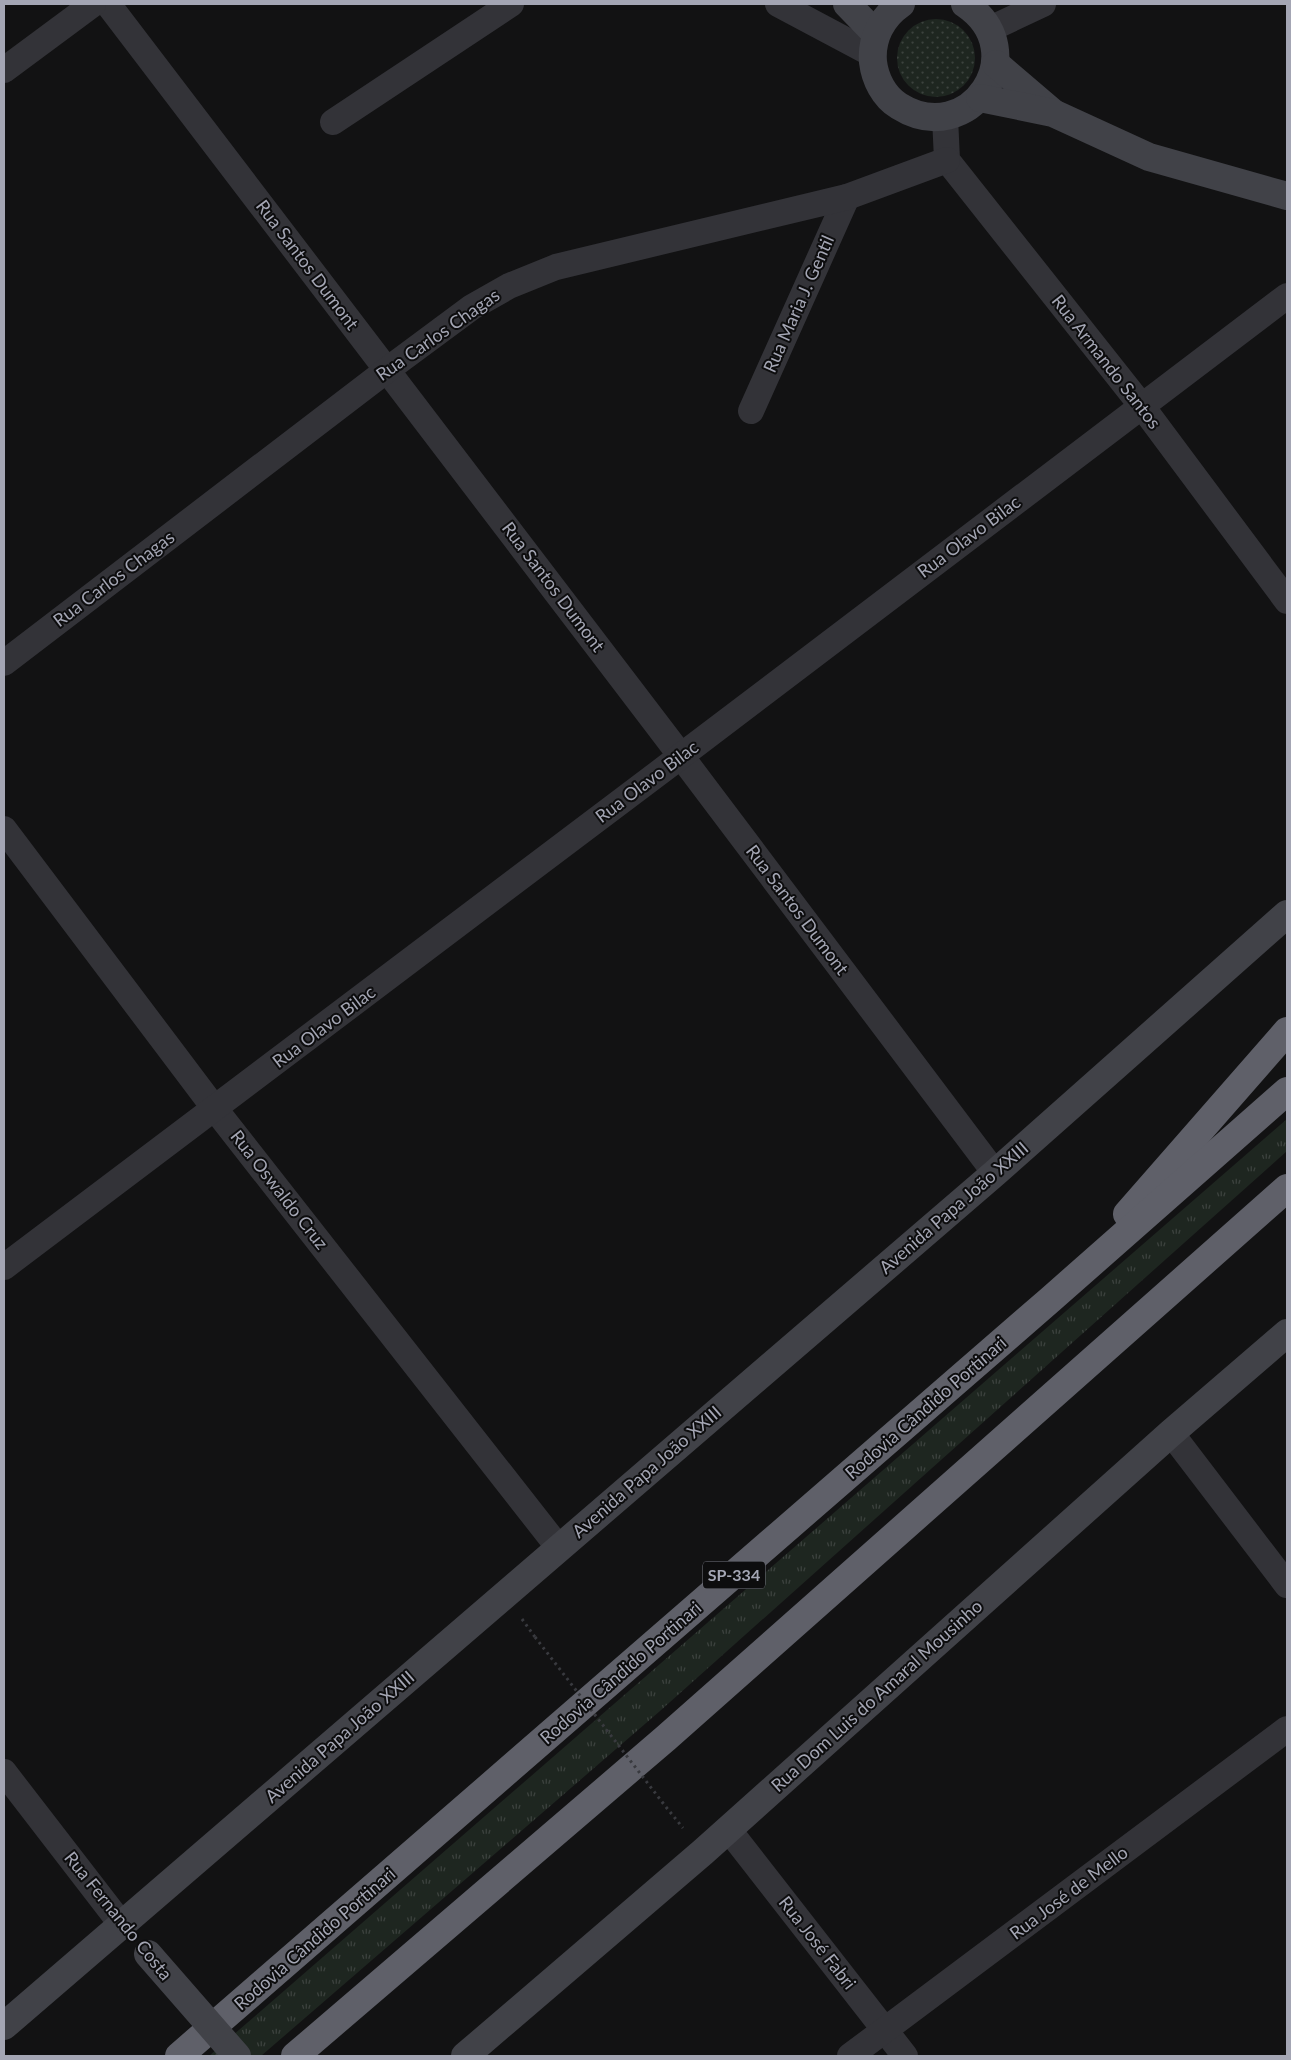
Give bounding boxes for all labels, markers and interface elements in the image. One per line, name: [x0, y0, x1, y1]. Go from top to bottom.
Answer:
street label: Rua Santos Dumont: [252, 195, 364, 334]
street label: Rua Maria J. Gentil: [758, 232, 838, 376]
street label: Rua Carlos Chagas: [371, 283, 504, 385]
street label: Rua Armando Santos: [1048, 290, 1166, 433]
street label: Rua Olavo Bilac: [913, 490, 1025, 582]
street label: Rua Santos Dumont: [498, 517, 610, 656]
street label: Rua Carlos Chagas: [48, 525, 178, 631]
street label: Rua Olavo Bilac: [591, 735, 703, 827]
street label: Rua Santos Dumont: [742, 840, 854, 979]
street label: Rua Olavo Bilac: [268, 980, 380, 1072]
street label: Rua Oswaldo Cruz: [226, 1125, 333, 1253]
street label: Avenida Papa João XXIII: [874, 1137, 1032, 1278]
street label: Rodovia Cândido Portinari: [840, 1331, 1010, 1483]
street label: Avenida Papa João XXIII: [567, 1401, 725, 1542]
road number: SP-334: [703, 1562, 765, 1588]
street label: Rua Dom Luis do Amaral Mousinho: [766, 1595, 986, 1796]
street label: Rodovia Cândido Portinari: [535, 1596, 705, 1748]
street label: Avenida Papa João XXIII: [260, 1666, 418, 1807]
street label: Rua José de Mello: [1005, 1841, 1132, 1944]
street label: Rua Fernando Costa: [60, 1847, 177, 1984]
street label: Rodovia Cândido Portinari: [229, 1862, 399, 2014]
street label: Rua José Fabri: [775, 1891, 861, 1993]

